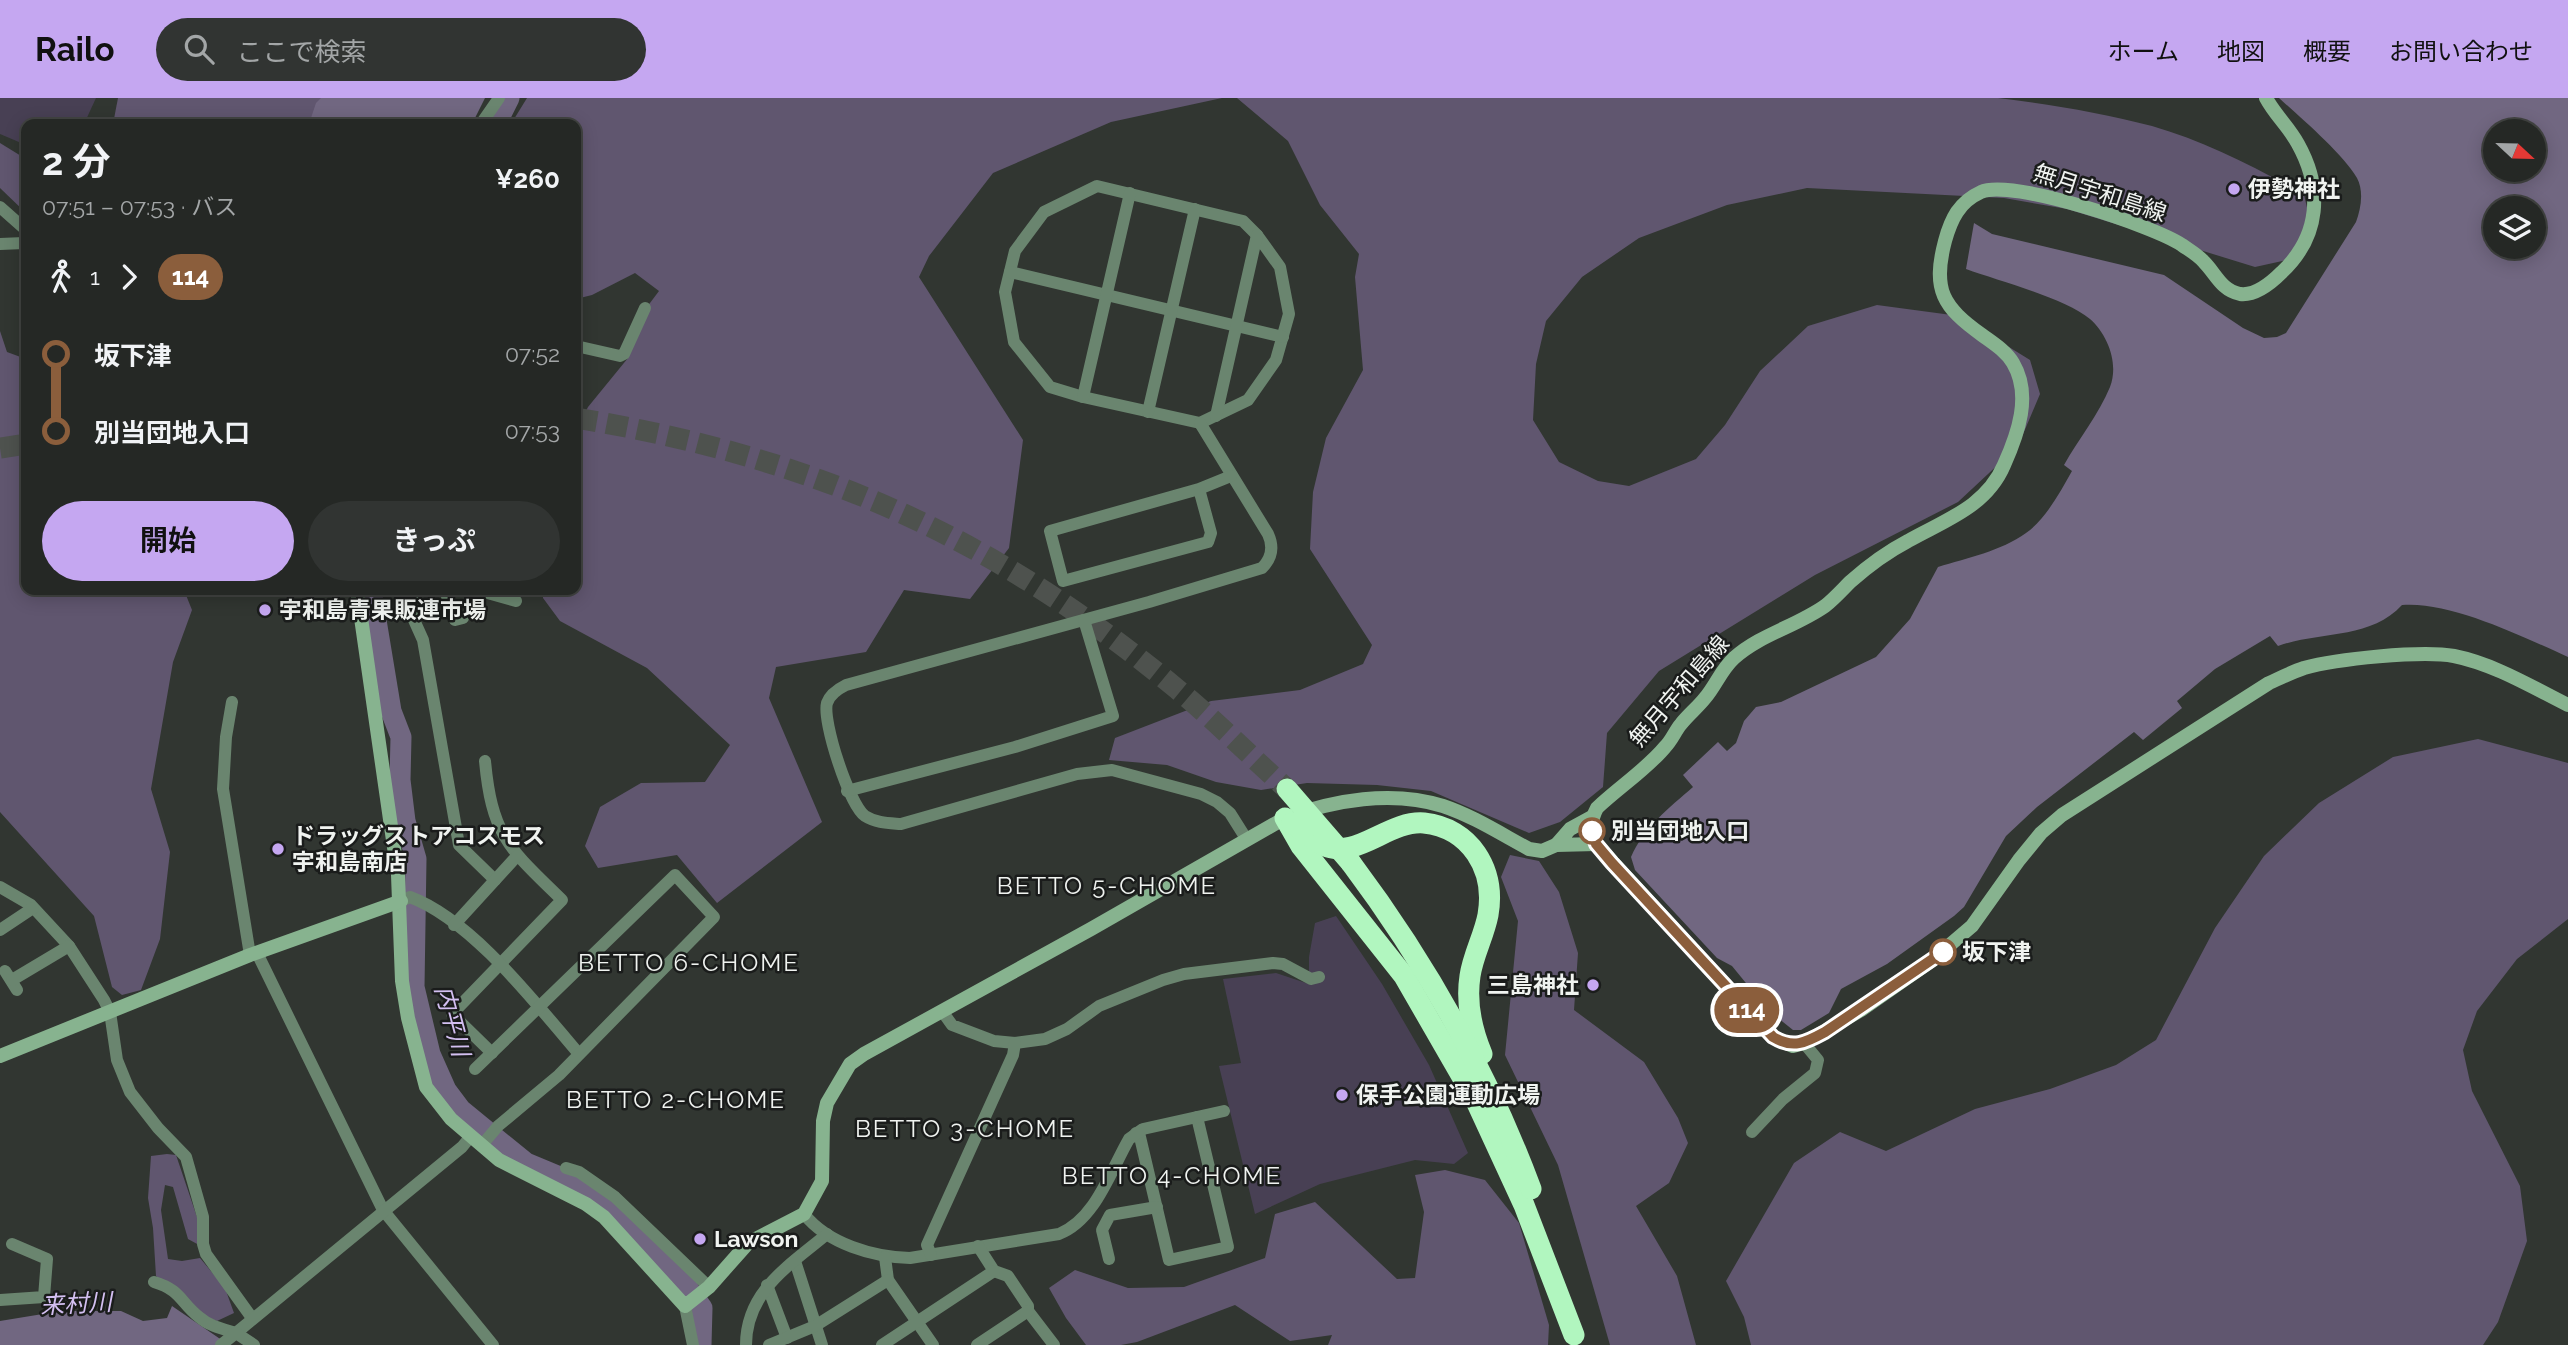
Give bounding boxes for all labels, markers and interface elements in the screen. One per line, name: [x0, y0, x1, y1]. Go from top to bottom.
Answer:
search box: [156, 18, 646, 81]
text: Railo: [35, 30, 114, 69]
icon: search: [180, 30, 218, 68]
text: ここで検索: [236, 37, 366, 67]
text: ホーム: [2108, 37, 2179, 66]
text: 地図: [2217, 37, 2265, 66]
text: 概要: [2303, 37, 2351, 66]
text: お問い合わせ: [2389, 37, 2533, 66]
north arrow: [2483, 119, 2546, 182]
map controls: [2483, 119, 2546, 259]
text: 2 分: [42, 139, 111, 184]
street label: 無月宇和島線: [2030, 158, 2170, 227]
text: ¥260: [495, 164, 560, 194]
place label: 伊勢神社: [2248, 175, 2340, 202]
marker: 伊勢神社: [2226, 181, 2242, 197]
text: 07:51 – 07:53 · バス: [42, 193, 237, 220]
button: layers: [2483, 196, 2546, 259]
icon: walk: [42, 258, 80, 296]
icon: forward: [110, 258, 148, 296]
text: 114: [172, 262, 209, 291]
text: 1: [90, 263, 100, 290]
text: 07:52: [505, 340, 560, 367]
text: 坂下津: [94, 341, 172, 371]
text: 07:53: [505, 417, 560, 444]
text: 別当団地入口: [94, 418, 250, 448]
button: 開始: [42, 501, 294, 581]
button: きっぷ: [308, 501, 560, 581]
place label: 宇和島青果販連市場: [279, 596, 486, 623]
marker: 宇和島青果販連市場: [257, 602, 273, 618]
street label: 無月宇和島線: [1623, 630, 1734, 752]
place label: 別当団地入口: [1611, 817, 1749, 844]
marker: 別当団地入口: [1579, 818, 1605, 844]
place label: ドラッグストアコスモス 宇和島南店: [292, 822, 545, 875]
marker: ドラッグストアコスモス 宇和島南店: [270, 841, 286, 857]
district label: BETTO 5-CHOME: [997, 871, 1217, 900]
place label: 坂下津: [1962, 938, 2031, 965]
marker: 坂下津: [1930, 939, 1956, 965]
district label: BETTO 6-CHOME: [578, 948, 800, 977]
place label: 三島神社: [1487, 971, 1579, 998]
marker: 三島神社: [1585, 977, 1601, 993]
water label: 内平川: [429, 982, 477, 1062]
line badge: 114: [1707, 987, 1787, 1033]
text: 114: [1728, 995, 1766, 1024]
place label: 保手公園運動広場: [1356, 1081, 1540, 1108]
district label: BETTO 2-CHOME: [566, 1085, 786, 1114]
marker: 保手公園運動広場: [1334, 1087, 1350, 1103]
district label: BETTO 3-CHOME: [855, 1114, 1075, 1143]
district label: BETTO 4-CHOME: [1062, 1161, 1282, 1190]
place label: Lawson: [714, 1225, 798, 1252]
marker: Lawson: [692, 1231, 708, 1247]
water label: 来村川: [39, 1287, 116, 1320]

